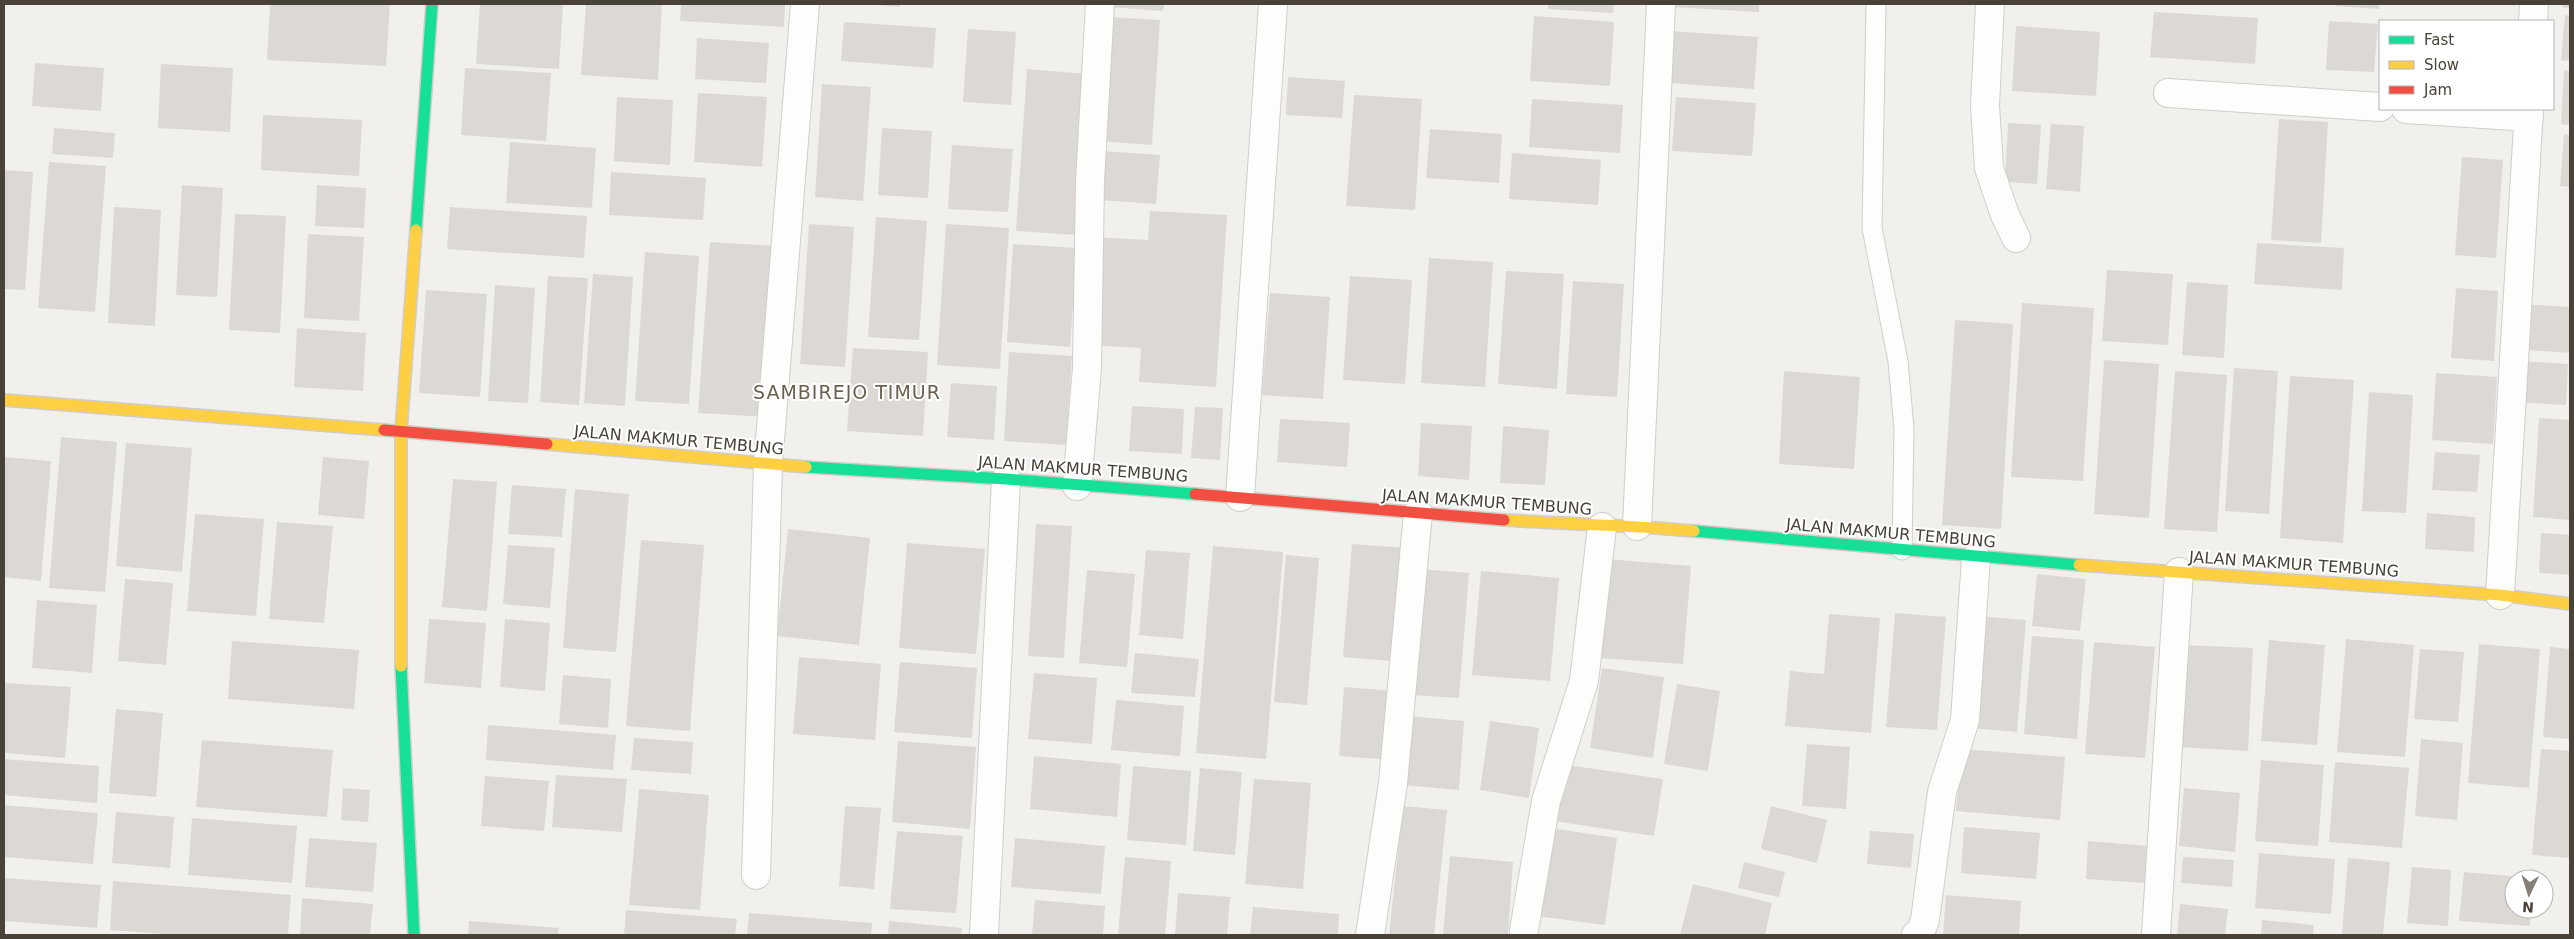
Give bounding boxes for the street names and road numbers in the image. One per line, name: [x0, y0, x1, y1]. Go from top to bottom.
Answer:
street label: JALAN MAKMUR TEMBUNG: [572, 421, 785, 459]
street label: JALAN MAKMUR TEMBUNG: [976, 452, 1189, 486]
street label: JALAN MAKMUR TEMBUNG: [1380, 485, 1593, 519]
street label: JALAN MAKMUR TEMBUNG: [1784, 514, 1997, 552]
street label: JALAN MAKMUR TEMBUNG: [2187, 547, 2400, 581]

